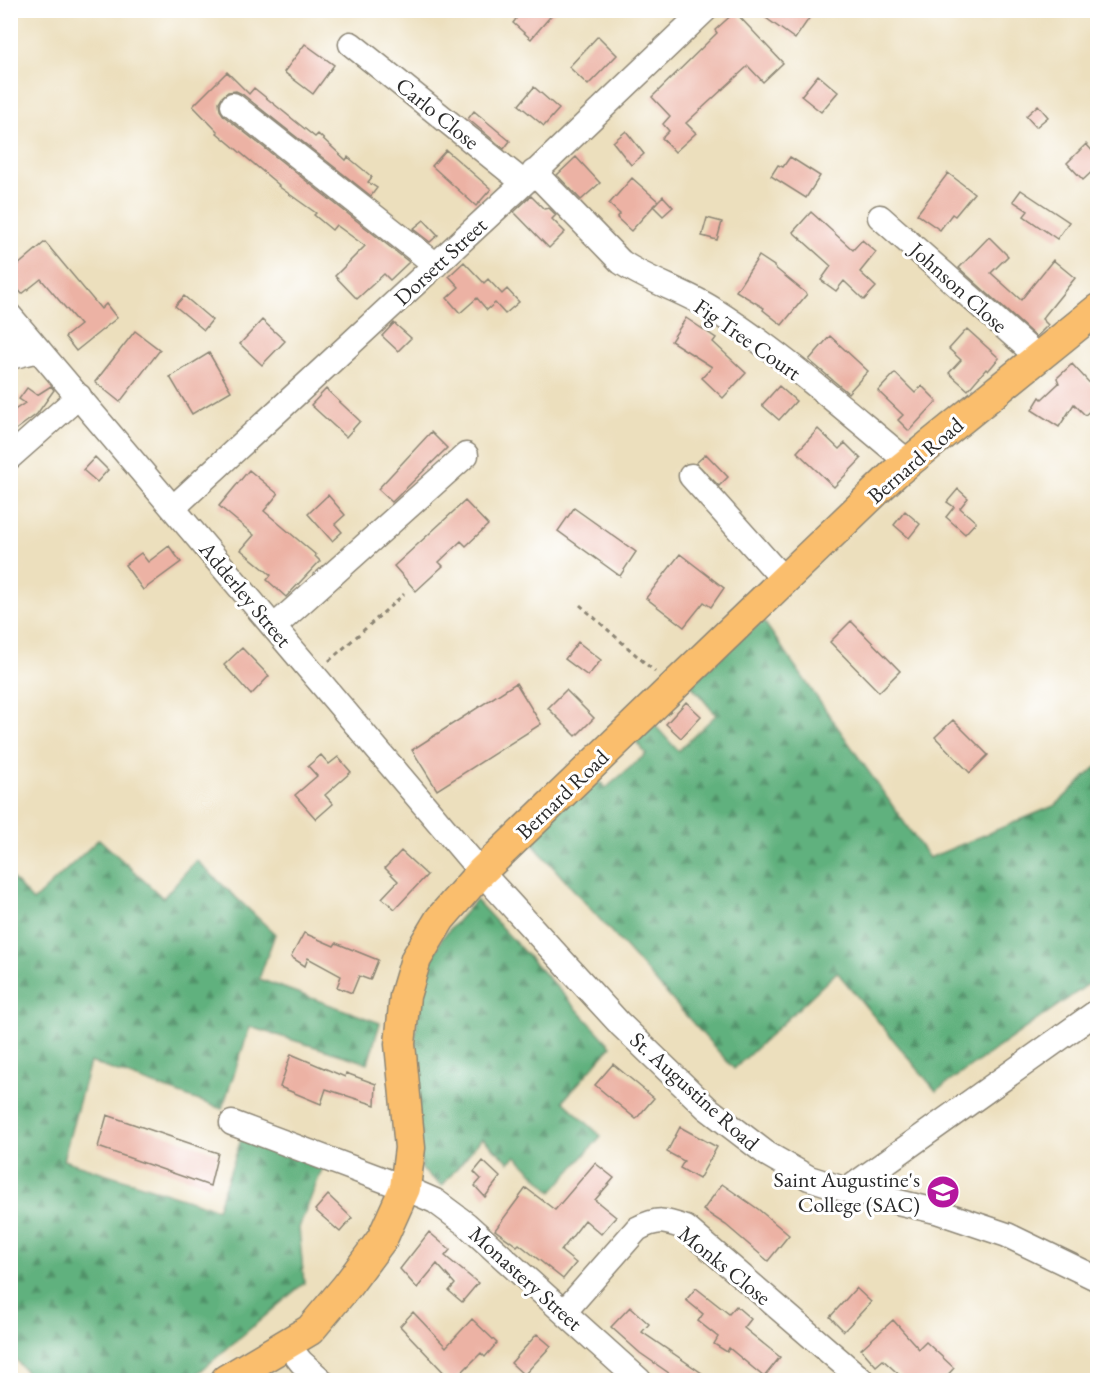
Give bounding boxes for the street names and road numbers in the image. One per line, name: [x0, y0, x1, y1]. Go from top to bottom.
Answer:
street label: Carlo Close: [390, 71, 486, 156]
street label: Dorsett Street: [388, 211, 493, 312]
street label: Johnson Close: [902, 234, 1014, 339]
street label: Fig Tree Court: [689, 292, 807, 387]
street label: Bernard Road: [861, 410, 970, 510]
street label: Adderley Street: [192, 535, 298, 653]
street label: Bernard Road: [510, 742, 616, 846]
street label: St. Augustine Road: [624, 1026, 766, 1158]
street label: Monks Close: [672, 1219, 777, 1312]
street label: Monastery Street: [463, 1220, 589, 1337]

